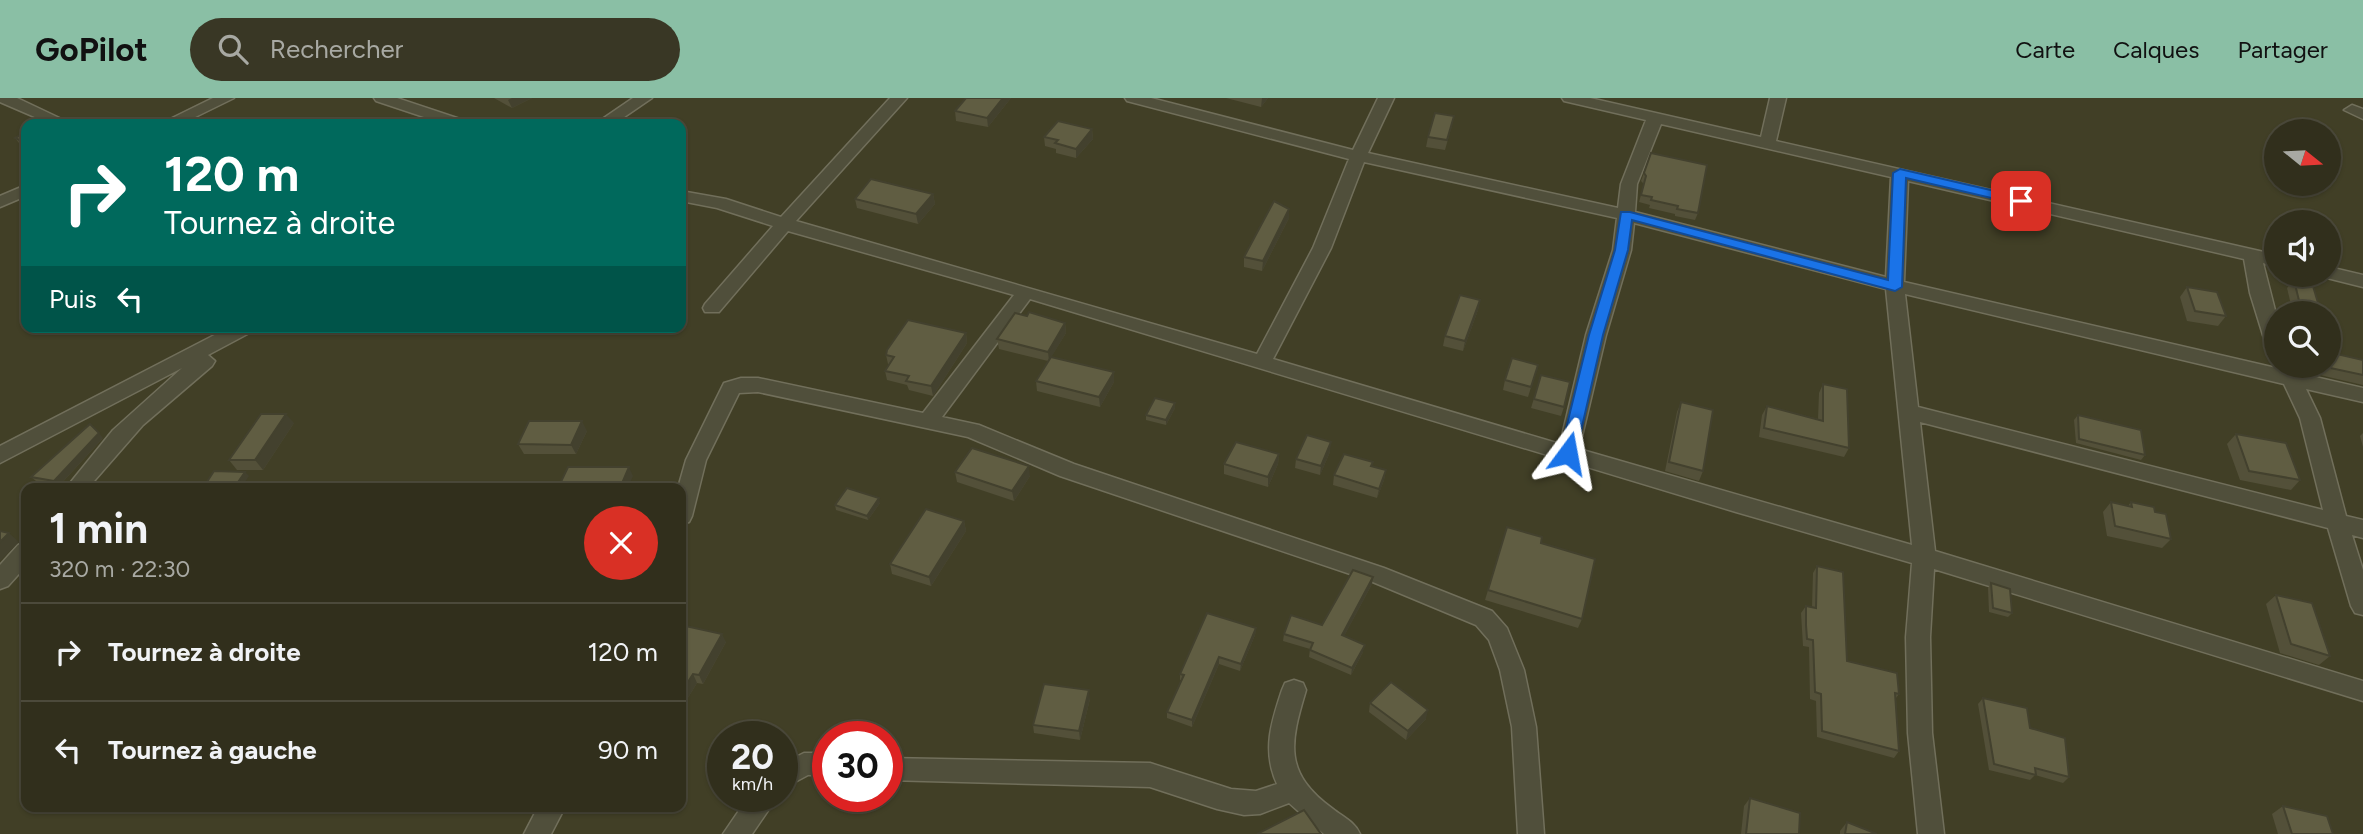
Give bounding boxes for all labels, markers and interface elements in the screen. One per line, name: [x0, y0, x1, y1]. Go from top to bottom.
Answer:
search box: [190, 18, 680, 81]
text: GoPilot: [35, 30, 148, 69]
icon: search: [214, 30, 252, 68]
text: Rechercher: [270, 33, 403, 65]
text: Carte: [2015, 35, 2075, 64]
text: Calques: [2113, 35, 2199, 64]
text: Partager: [2237, 35, 2328, 64]
north arrow: [2264, 119, 2342, 196]
map controls: [2264, 119, 2341, 378]
text: 120 m: [164, 144, 299, 203]
icon: right: [49, 147, 140, 238]
pin: [1991, 171, 2051, 231]
icon: arrive: [2002, 182, 2040, 220]
text: Tournez à droite: [164, 204, 395, 242]
button: sound: [2264, 210, 2341, 287]
icon: left: [111, 280, 149, 318]
text: Puis: [49, 283, 97, 315]
button: search: [2264, 301, 2341, 378]
position arrow: [1531, 416, 1605, 490]
text: 1 min: [49, 503, 148, 554]
button: close: [584, 506, 658, 580]
text: 320 m · 22:30: [49, 555, 190, 583]
icon: right: [49, 633, 87, 671]
text: Tournez à droite: [108, 636, 301, 668]
text: 120 m: [588, 636, 658, 668]
speed limit sign: 30: [812, 721, 903, 812]
icon: left: [49, 731, 87, 769]
text: Tournez à gauche: [108, 734, 317, 766]
text: 90 m: [598, 734, 658, 766]
text: 20: [731, 736, 774, 778]
text: km/h: [732, 773, 773, 795]

